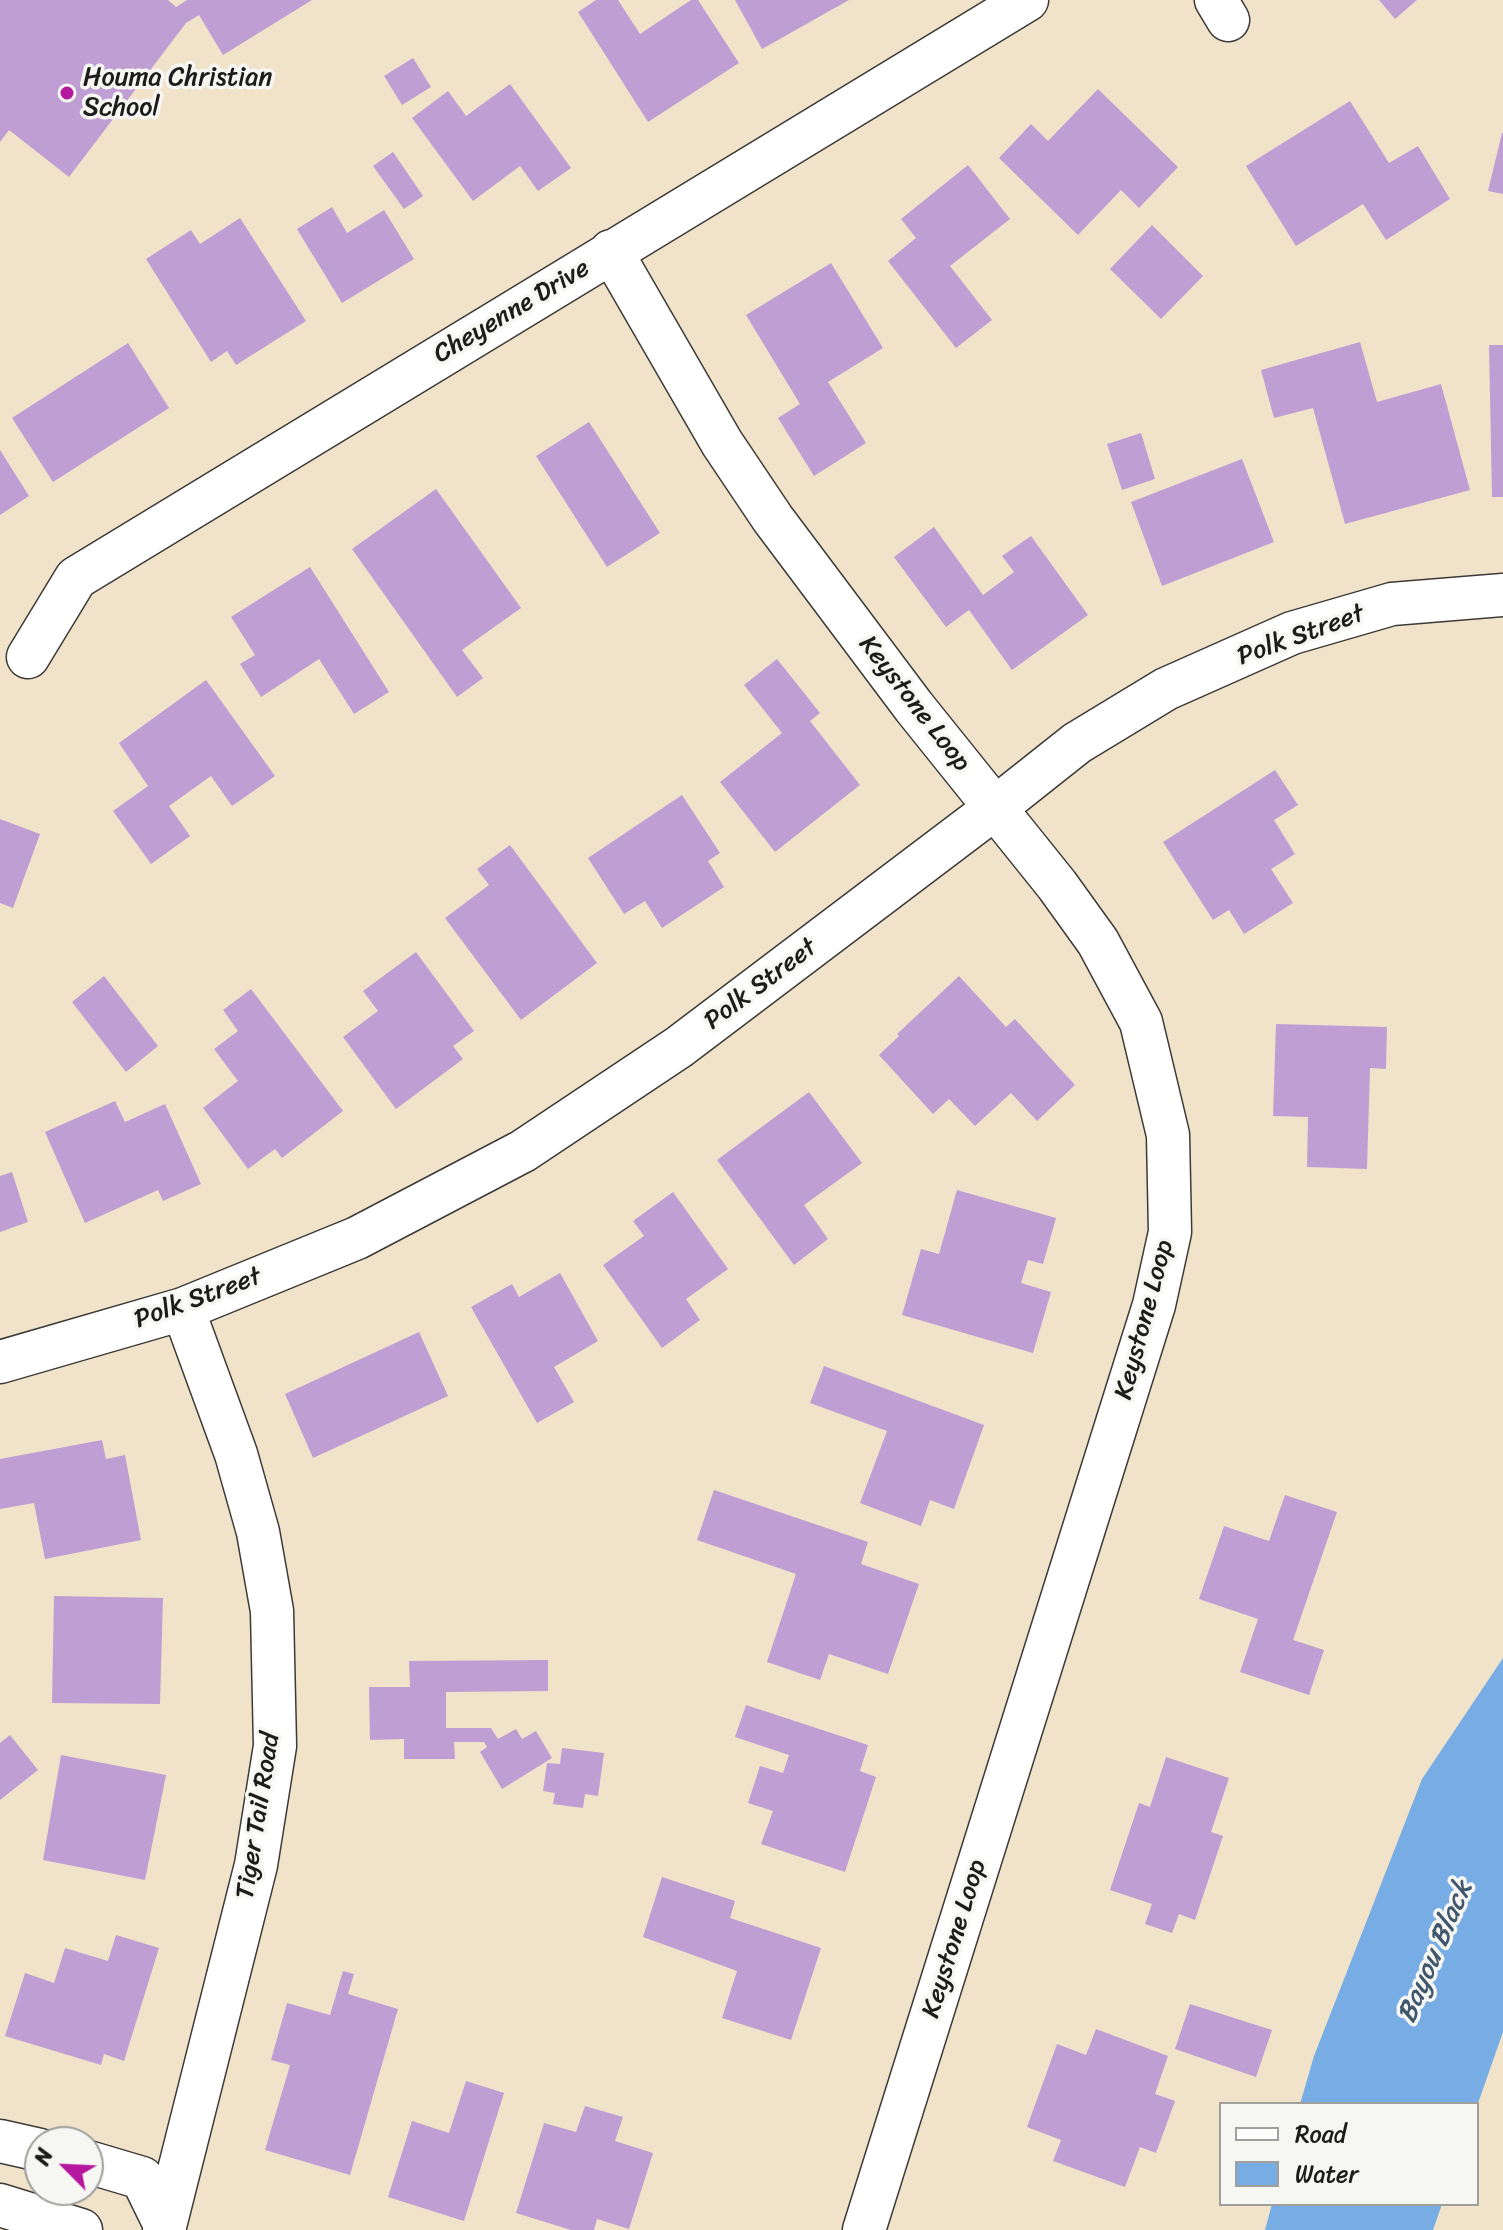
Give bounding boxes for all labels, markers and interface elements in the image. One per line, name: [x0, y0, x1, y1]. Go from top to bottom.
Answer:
place label: Houma Christian School: [83, 62, 272, 124]
marker: Houma Christian School: [58, 84, 76, 102]
street label: Cheyenne Drive: [428, 253, 596, 371]
street label: Polk Street: [1233, 599, 1369, 673]
street label: Keystone Loop: [851, 630, 977, 778]
street label: Polk Street: [699, 933, 823, 1037]
street label: Keystone Loop: [1109, 1237, 1181, 1403]
street label: Polk Street: [130, 1262, 266, 1336]
street label: Tiger Tail Road: [230, 1731, 288, 1901]
street label: Keystone Loop: [916, 1856, 994, 2022]
water label: Bayou Black: [1391, 1876, 1481, 2028]
legend: [1219, 2102, 1479, 2206]
text: Road: [1295, 2113, 1346, 2155]
north arrow: [24, 2126, 104, 2206]
text: N: [23, 2142, 64, 2172]
text: Water: [1295, 2153, 1358, 2195]

